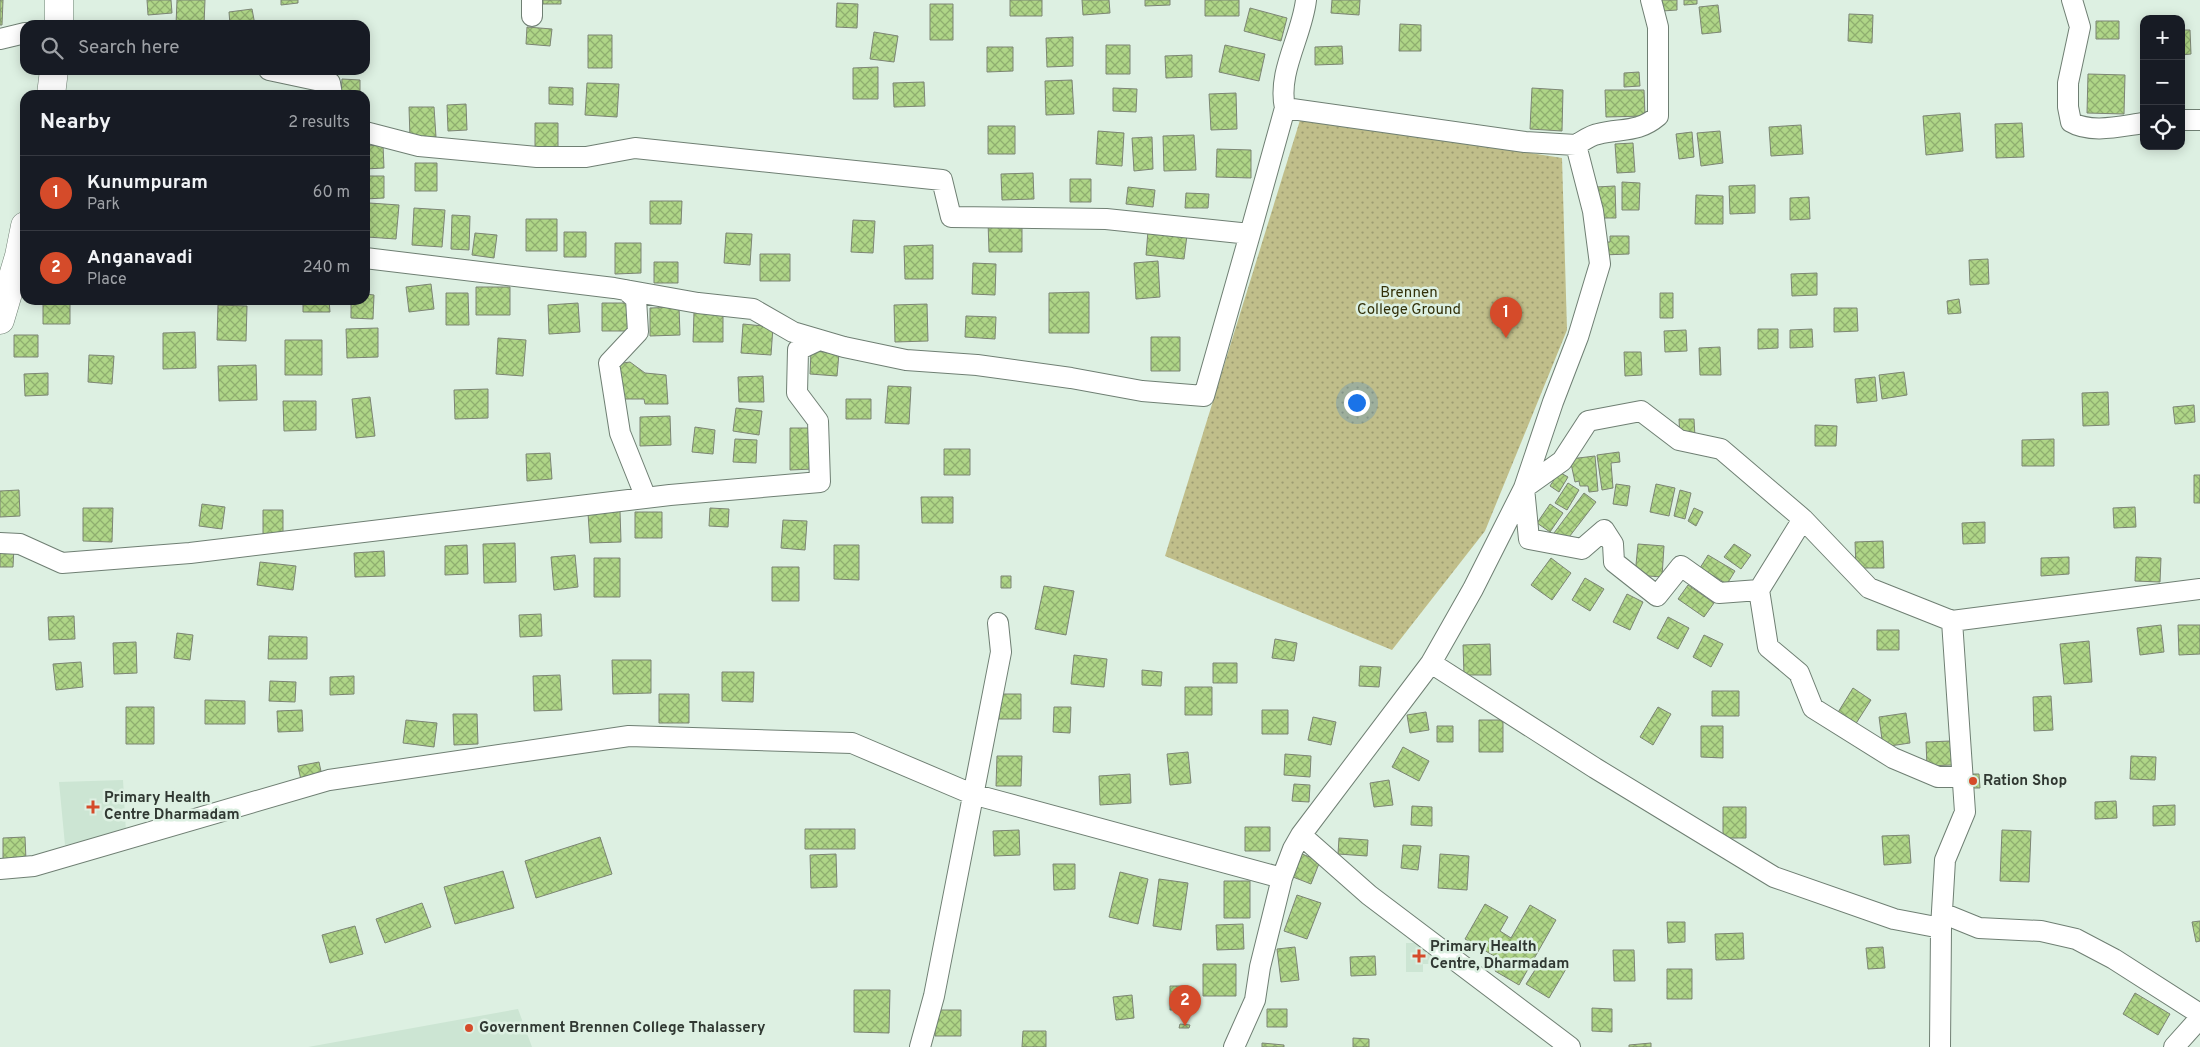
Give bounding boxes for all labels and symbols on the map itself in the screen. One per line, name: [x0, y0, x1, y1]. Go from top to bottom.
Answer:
park label: Brennen College Ground: [1357, 284, 1461, 320]
pin: 1: [1490, 297, 1522, 338]
your location: [1344, 390, 1370, 416]
place label: Ration Shop: [1983, 772, 2067, 791]
marker: Ration Shop: [1967, 775, 1979, 787]
place label: Primary Health Centre Dharmadam: [104, 789, 240, 825]
marker: Primary Health Centre Dharmadam: [86, 800, 100, 814]
place label: Primary Health Centre, Dharmadam: [1430, 938, 1569, 974]
marker: Primary Health Centre, Dharmadam: [1412, 949, 1426, 963]
pin: 2: [1169, 985, 1201, 1026]
place label: Government Brennen College Thalassery: [479, 1019, 766, 1038]
marker: Government Brennen College Thalassery: [463, 1022, 475, 1034]

